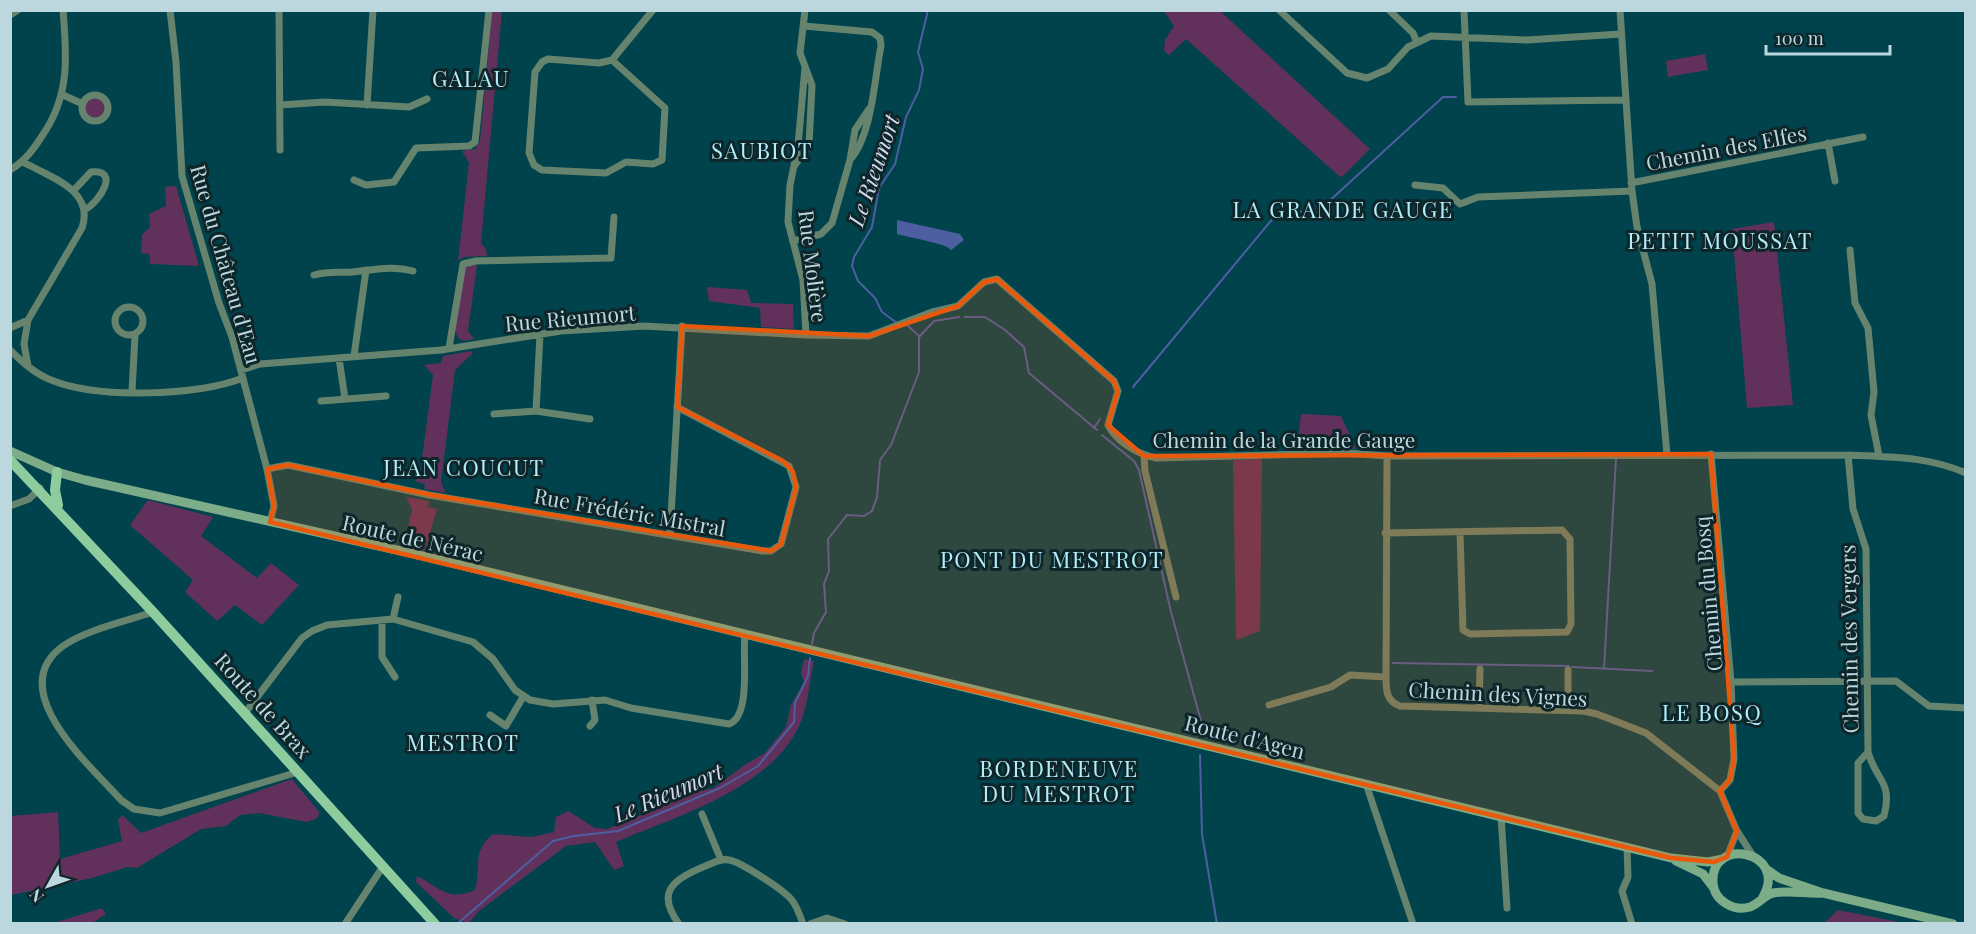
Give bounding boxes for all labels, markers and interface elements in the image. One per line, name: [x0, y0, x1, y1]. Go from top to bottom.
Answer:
scale bar: [1766, 18, 1890, 56]
text: 100 m: [1775, 26, 1824, 50]
district label: GALAU: [432, 63, 510, 93]
water label: Le Rieumort: [840, 109, 907, 231]
street label: Chemin des Elfes: [1643, 118, 1809, 176]
district label: SAUBIOT: [711, 135, 813, 165]
street label: Rue du Château d'Eau: [185, 161, 269, 367]
district label: LA GRANDE GAUGE: [1232, 194, 1454, 224]
street label: Rue Molière: [793, 208, 835, 324]
district label: PETIT MOUSSAT: [1627, 225, 1813, 255]
street label: Rue Rieumort: [503, 297, 637, 337]
street label: Chemin de la Grande Gauge: [1153, 425, 1415, 453]
district label: JEAN COUCUT: [382, 452, 545, 482]
street label: Rue Frédéric Mistral: [532, 480, 728, 542]
street label: Route de Nérac: [340, 507, 486, 567]
street label: Chemin du Bosq: [1686, 515, 1728, 673]
district label: PONT DU MESTROT: [940, 544, 1164, 574]
street label: Chemin des Vergers: [1832, 544, 1864, 734]
street label: Route de Brax: [209, 646, 319, 764]
street label: Chemin des Vignes: [1408, 674, 1588, 712]
district label: LE BOSQ: [1662, 697, 1762, 727]
street label: Route d'Agen: [1182, 708, 1308, 765]
district label: MESTROT: [407, 727, 519, 757]
district label: BORDENEUVE DU MESTROT: [979, 753, 1139, 808]
water label: Le Rieumort: [608, 755, 729, 829]
north arrow: [18, 856, 78, 916]
text: N: [24, 884, 48, 907]

